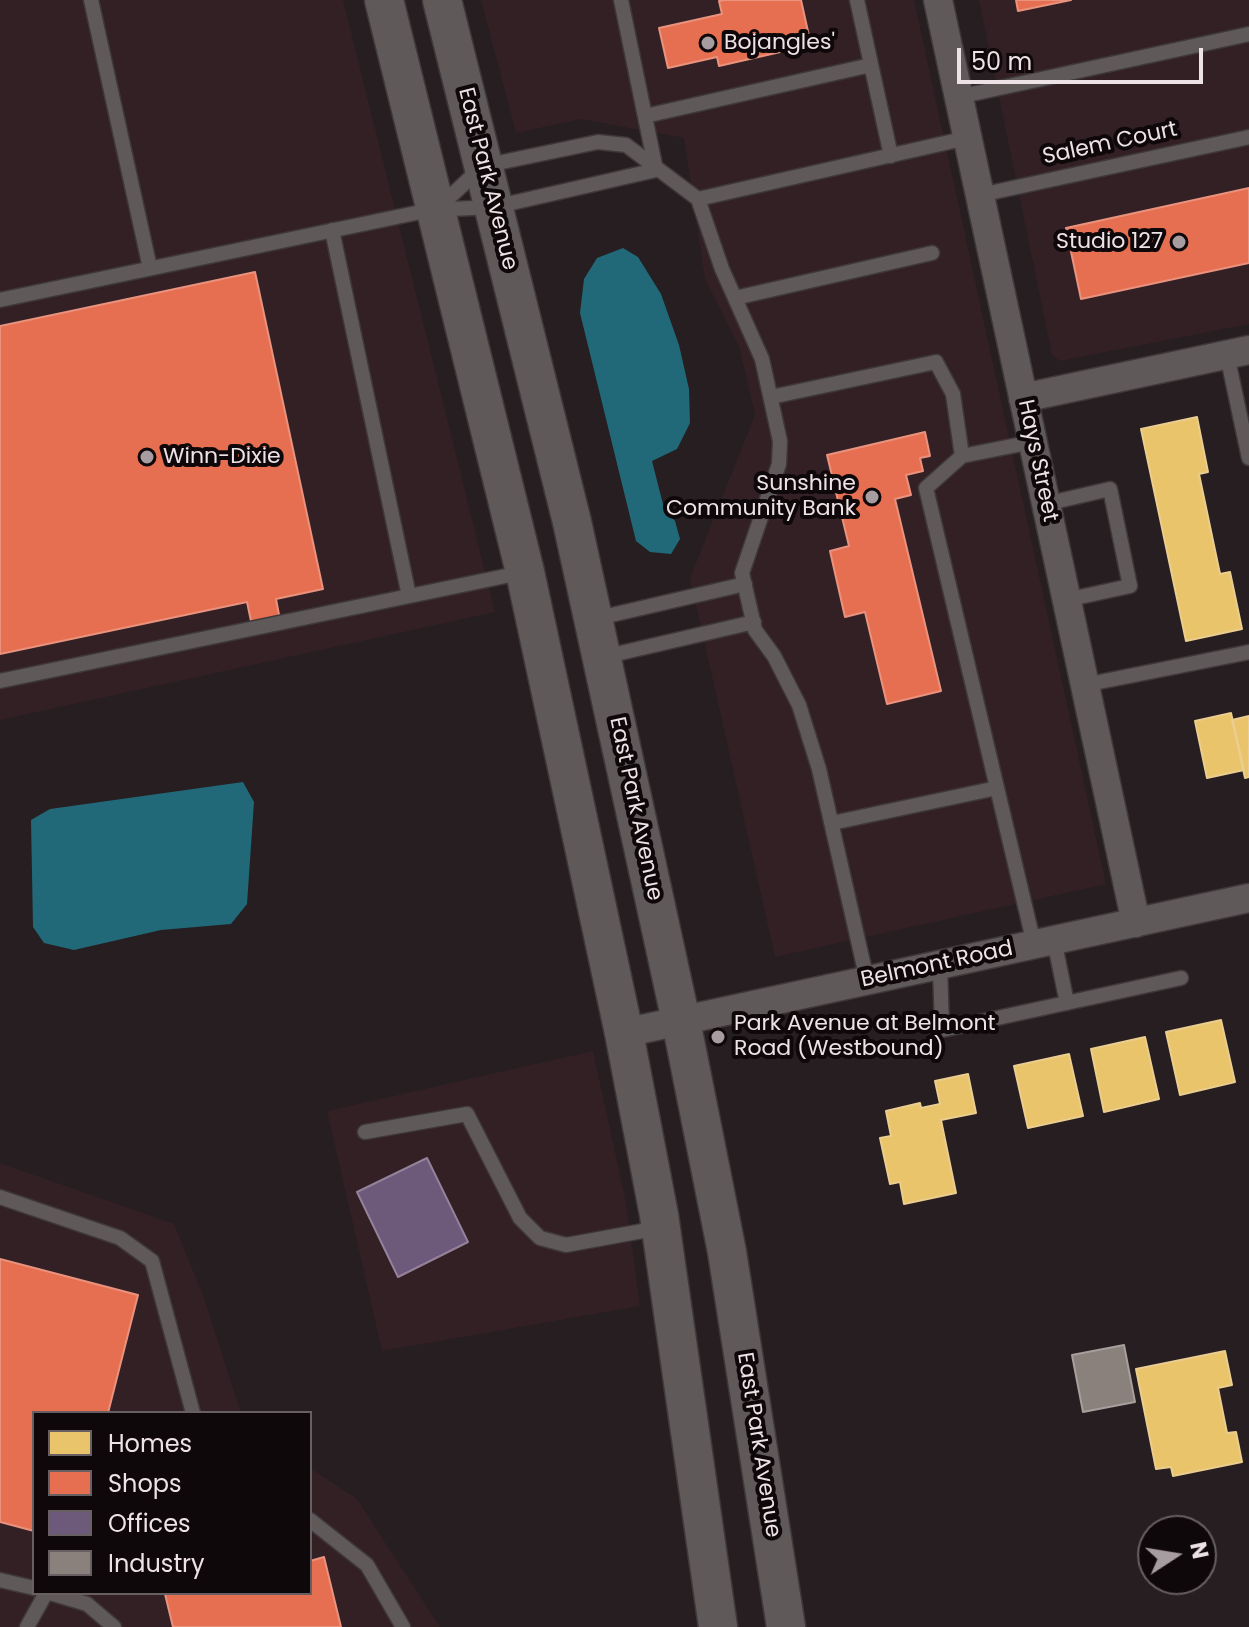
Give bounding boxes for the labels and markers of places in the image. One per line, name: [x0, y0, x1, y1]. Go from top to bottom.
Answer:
place label: Bojangles': [724, 30, 835, 56]
marker: Bojangles': [699, 34, 717, 52]
place label: Studio 127: [1056, 229, 1163, 255]
marker: Studio 127: [1170, 233, 1188, 251]
place label: Winn-Dixie: [163, 444, 281, 470]
marker: Winn-Dixie: [138, 448, 156, 466]
place label: Sunshine Community Bank: [666, 471, 856, 522]
marker: Sunshine Community Bank: [863, 488, 881, 506]
place label: Park Avenue at Belmont Road (Westbound): [734, 1011, 996, 1062]
marker: Park Avenue at Belmont Road (Westbound): [709, 1028, 727, 1046]

